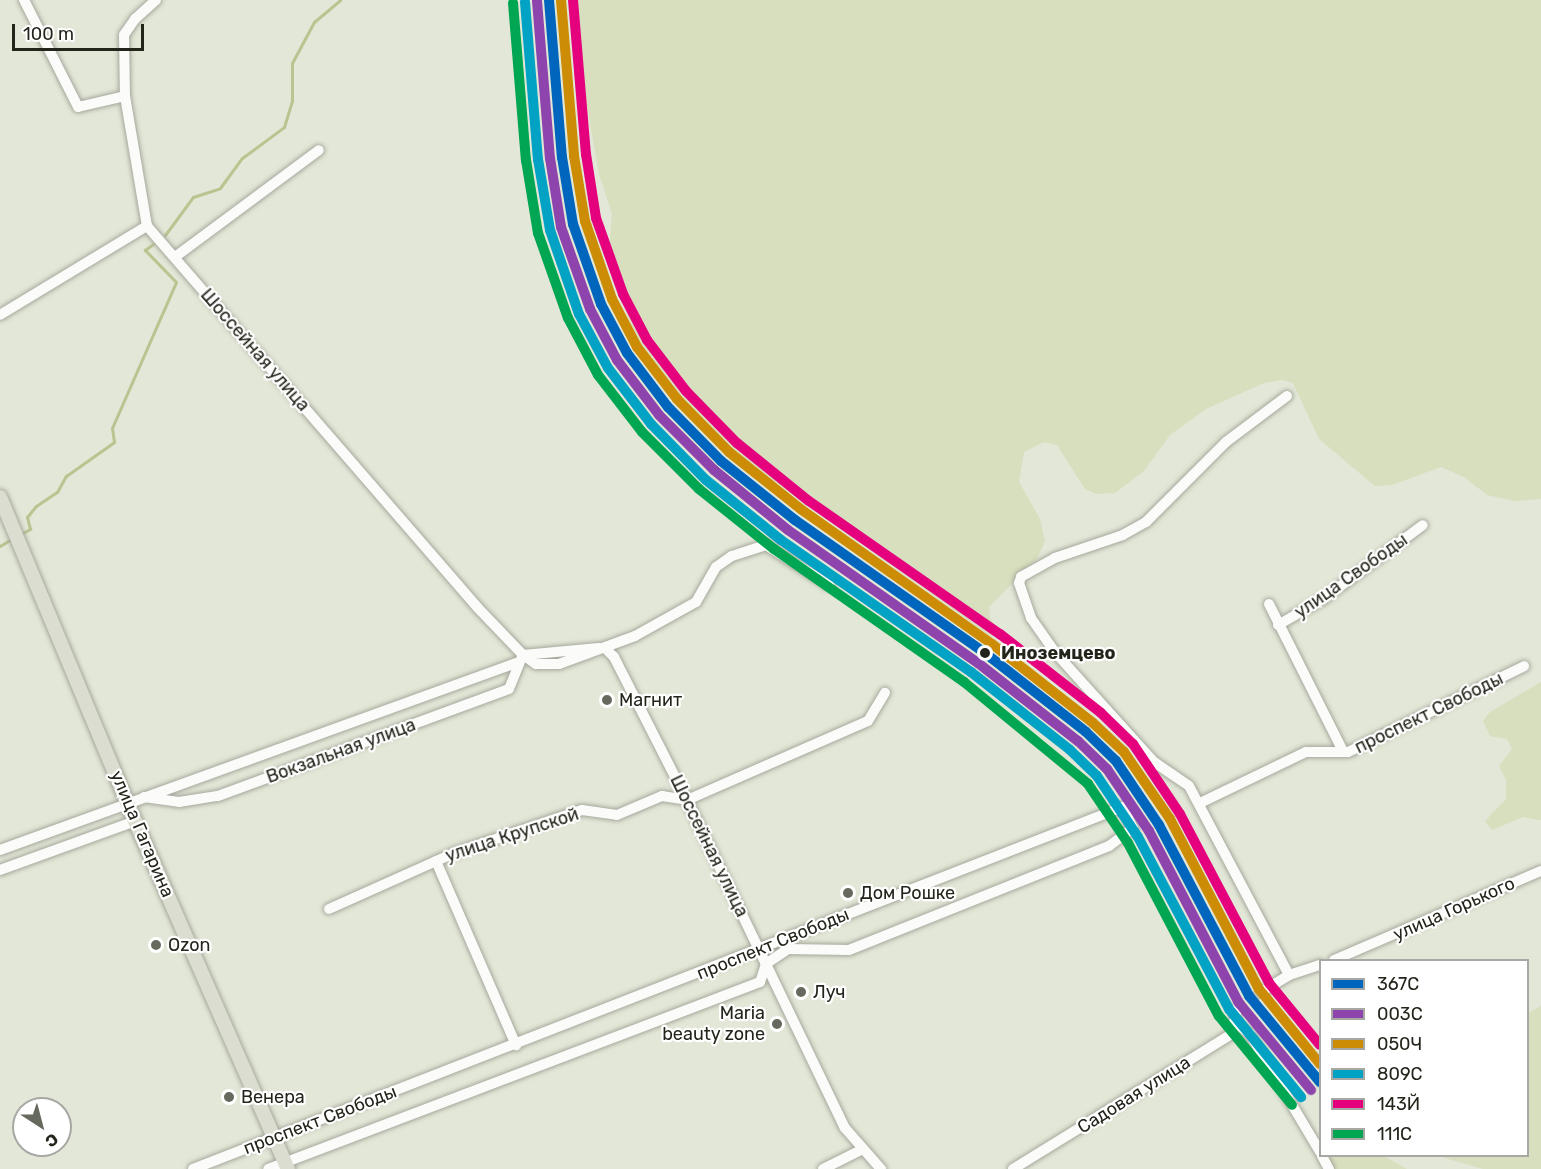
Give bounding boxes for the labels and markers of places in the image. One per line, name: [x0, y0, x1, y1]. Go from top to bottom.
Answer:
marker: Иноземцево: [974, 642, 996, 664]
place label: Иноземцево: [1001, 642, 1116, 664]
place label: Магнит: [619, 689, 682, 711]
marker: Магнит: [600, 693, 614, 707]
place label: Дом Рошке: [860, 882, 955, 904]
marker: Дом Рошке: [841, 886, 855, 900]
place label: Ozon: [168, 934, 210, 956]
marker: Ozon: [149, 938, 163, 952]
place label: Луч: [813, 981, 845, 1003]
marker: Луч: [794, 985, 808, 999]
place label: Maria beauty zone: [662, 1003, 765, 1046]
marker: Maria beauty zone: [770, 1017, 784, 1031]
place label: Венера: [241, 1086, 305, 1108]
marker: Венера: [222, 1090, 236, 1104]

